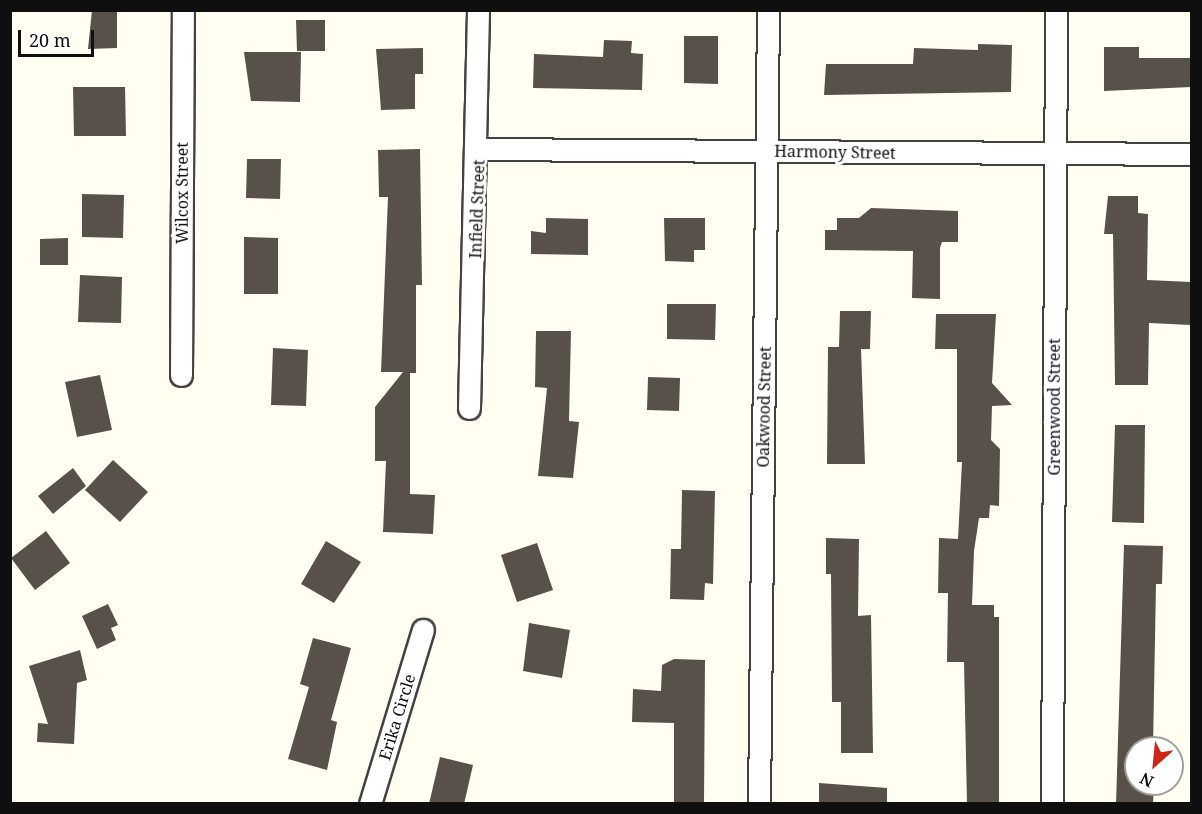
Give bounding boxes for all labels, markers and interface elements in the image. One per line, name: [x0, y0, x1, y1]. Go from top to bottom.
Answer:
scale bar: [21, 18, 98, 56]
text: 20 m: [29, 28, 71, 52]
street label: Harmony Street: [774, 141, 896, 163]
street label: Wilcox Street: [172, 142, 192, 244]
street label: Infield Street: [466, 159, 488, 259]
street label: Greenwood Street: [1044, 338, 1064, 476]
street label: Oakwood Street: [753, 346, 775, 468]
street label: Erika Circle: [375, 672, 419, 762]
north arrow: [1124, 736, 1184, 796]
text: N: [1136, 768, 1157, 793]

